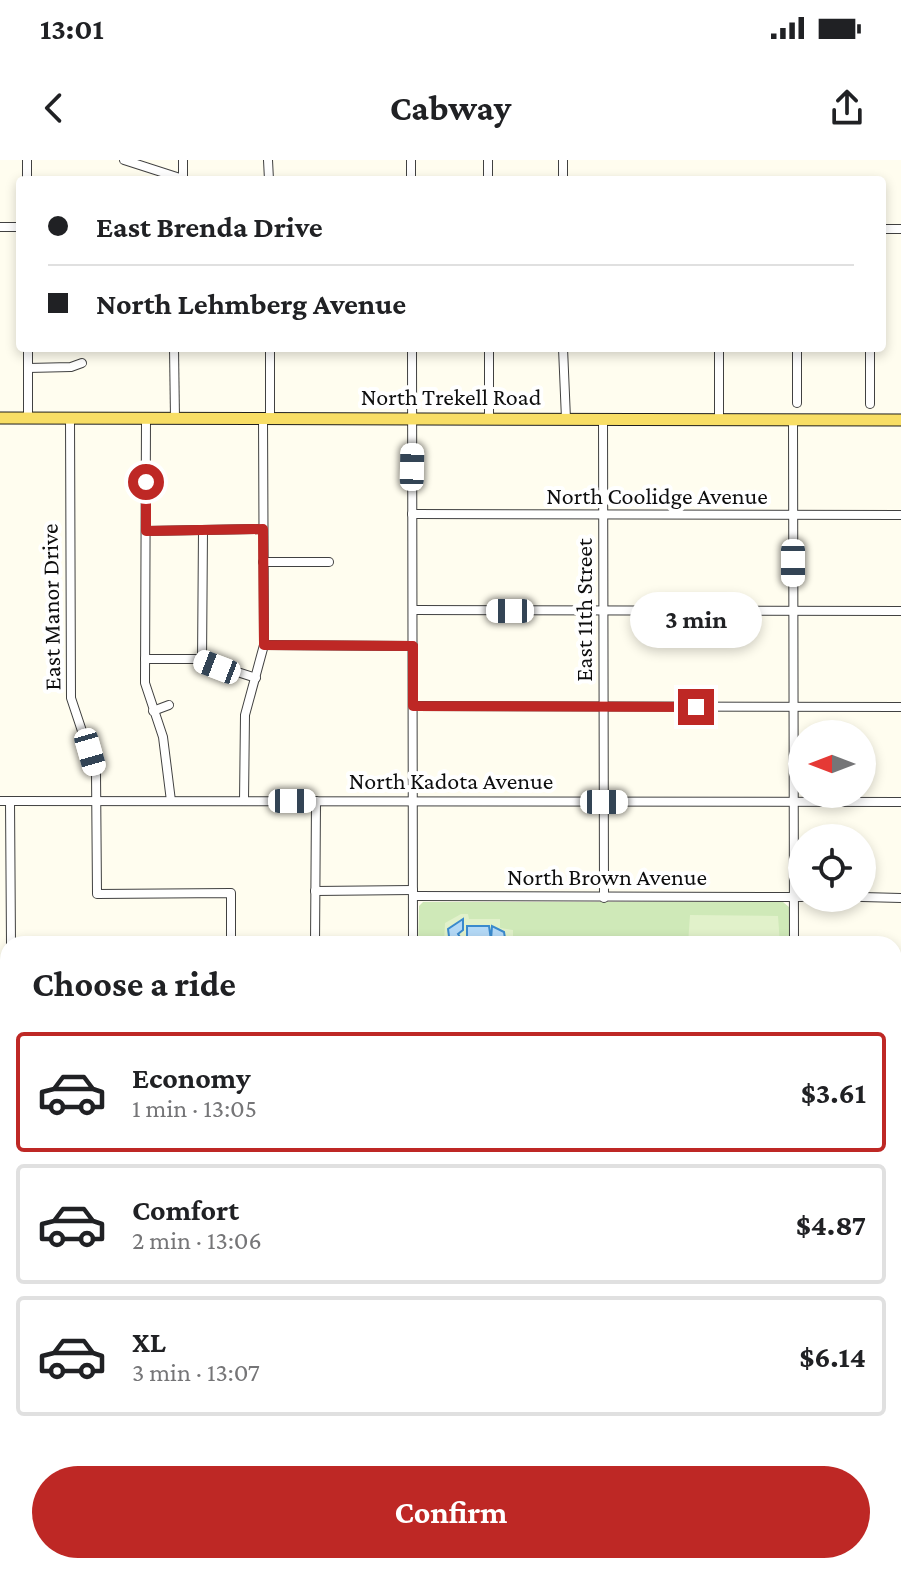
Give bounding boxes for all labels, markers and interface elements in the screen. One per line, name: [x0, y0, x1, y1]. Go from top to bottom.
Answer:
text: 13:01: [40, 12, 104, 45]
icon: back: [32, 86, 76, 130]
icon: share: [825, 86, 869, 130]
text: Cabway: [390, 88, 511, 128]
text: East Brenda Drive: [96, 210, 323, 243]
text: North Lehmberg Avenue: [96, 287, 406, 320]
street label: North Trekell Road: [361, 383, 542, 410]
car: [400, 443, 424, 491]
route start: [128, 464, 164, 500]
street label: North Coolidge Avenue: [546, 482, 768, 509]
street label: East Manor Drive: [36, 523, 65, 691]
street label: East 11th Street: [570, 537, 597, 682]
car: [781, 539, 805, 587]
callout: 3 min: [630, 591, 762, 647]
car: [486, 599, 534, 623]
text: 3 min: [665, 605, 727, 634]
car: [190, 647, 244, 687]
route end: [678, 689, 714, 725]
north arrow: [788, 720, 876, 808]
map controls: [788, 720, 876, 912]
car: [72, 726, 108, 778]
street label: North Kadota Avenue: [349, 767, 553, 794]
car: [268, 789, 316, 813]
car: [580, 790, 628, 814]
button: locate: [788, 824, 876, 912]
street label: North Brown Avenue: [507, 863, 707, 890]
text: Choose a ride: [32, 964, 236, 1004]
icon: car: [36, 1056, 108, 1128]
text: Economy: [132, 1061, 251, 1094]
text: $3.61: [801, 1076, 866, 1109]
text: 1 min · 13:05: [132, 1094, 257, 1123]
icon: car: [36, 1188, 108, 1260]
text: Comfort: [132, 1193, 239, 1226]
text: $4.87: [796, 1208, 866, 1241]
text: 2 min · 13:06: [132, 1226, 262, 1255]
icon: car: [36, 1320, 108, 1392]
text: XL: [132, 1325, 166, 1358]
text: $6.14: [799, 1340, 866, 1373]
text: 3 min · 13:07: [132, 1358, 260, 1387]
button: Confirm: [32, 1466, 870, 1558]

